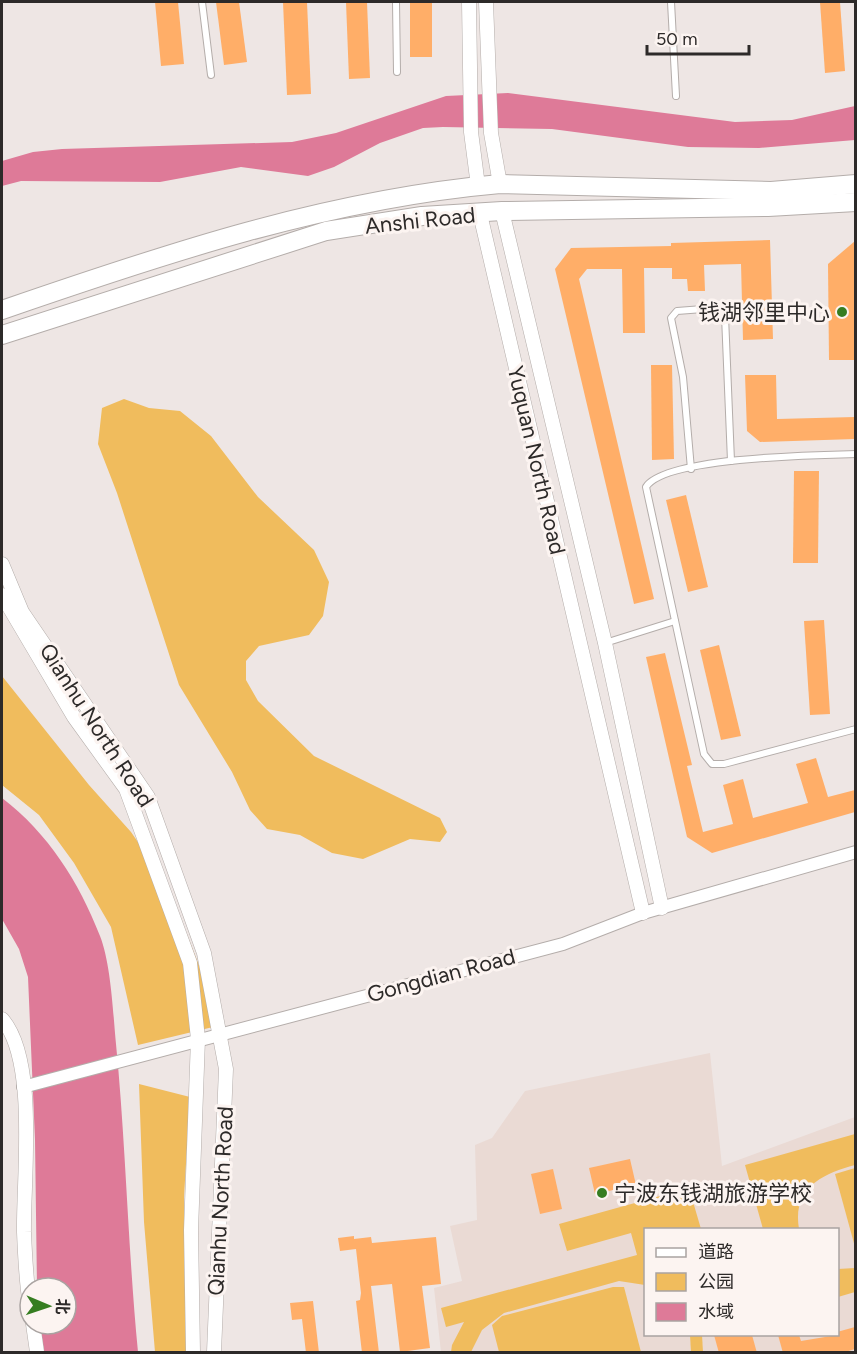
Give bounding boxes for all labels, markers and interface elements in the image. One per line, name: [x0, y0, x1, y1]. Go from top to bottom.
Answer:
scale bar: [647, 18, 749, 56]
text: 50 m: [656, 28, 698, 50]
street label: Anshi Road: [363, 201, 477, 240]
place label: 钱湖邻里中心: [698, 299, 830, 326]
marker: 钱湖邻里中心: [835, 305, 849, 319]
street label: Yuquan North Road: [502, 363, 571, 557]
street label: Qianhu North Road: [34, 638, 160, 812]
street label: Gongdian Road: [364, 943, 518, 1008]
street label: Qianhu North Road: [202, 1106, 239, 1296]
place label: 宁波东钱湖旅游学校: [614, 1180, 812, 1207]
marker: 宁波东钱湖旅游学校: [595, 1186, 609, 1200]
legend: [644, 1228, 839, 1336]
text: 道路: [698, 1241, 734, 1263]
text: 公园: [698, 1271, 734, 1293]
north arrow: [18, 1276, 78, 1336]
text: 北: [53, 1298, 72, 1315]
text: 水域: [698, 1301, 734, 1323]

